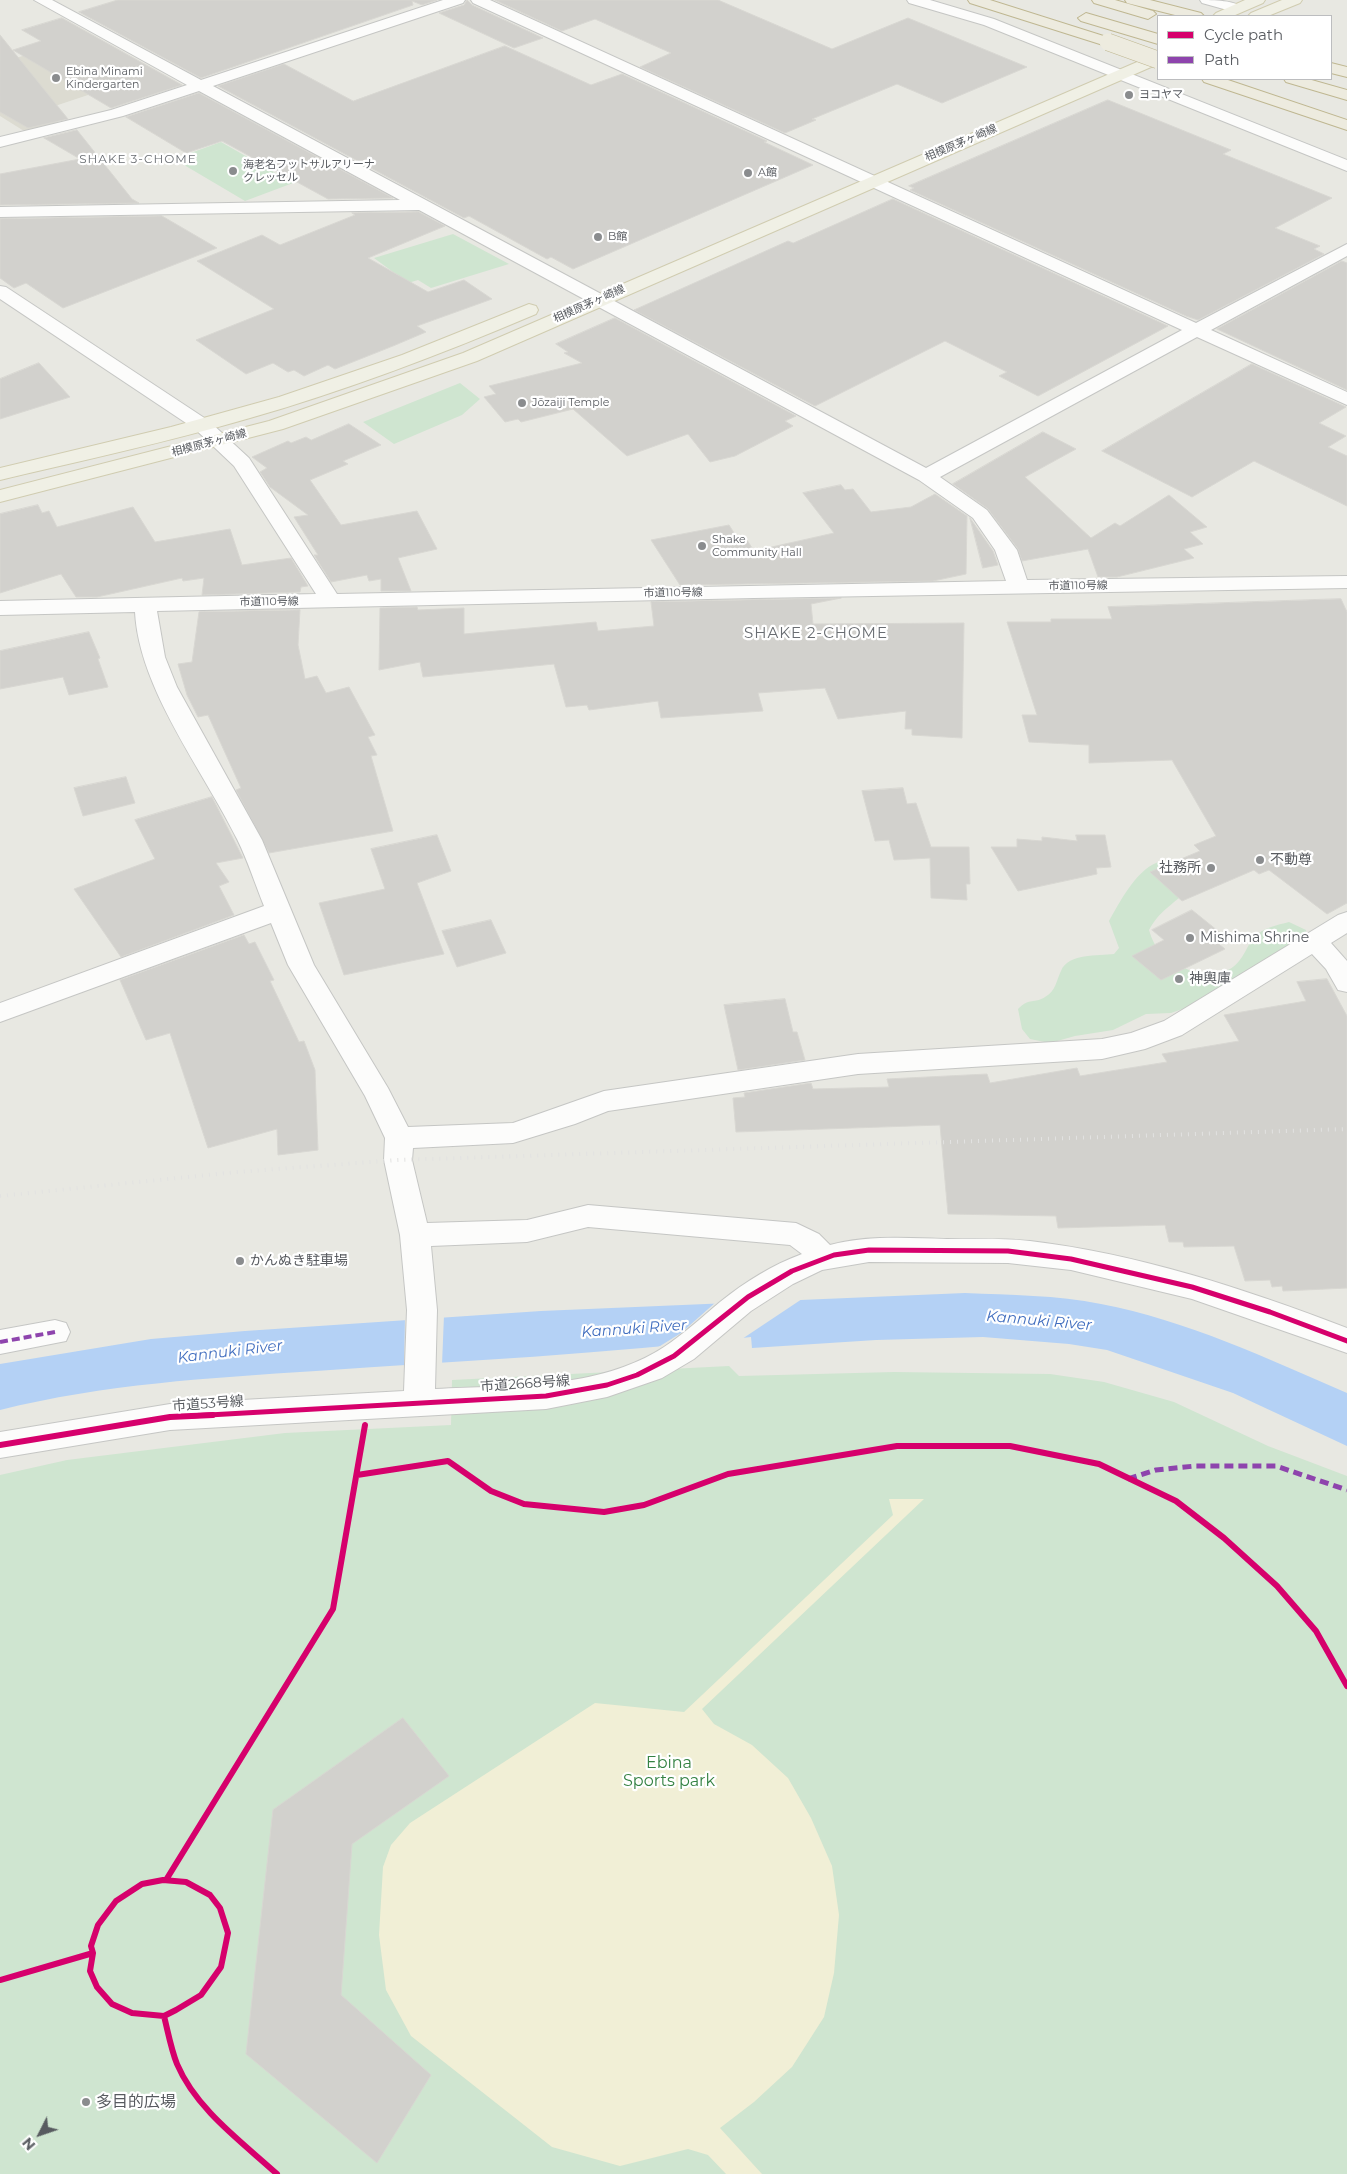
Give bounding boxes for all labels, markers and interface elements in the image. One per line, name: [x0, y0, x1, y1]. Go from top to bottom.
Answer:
legend: [1157, 15, 1332, 80]
text: Cycle path: [1204, 25, 1283, 44]
text: Path: [1204, 50, 1240, 69]
place label: Ebina Minami Kindergarten: [66, 65, 143, 91]
marker: Ebina Minami Kindergarten: [50, 72, 62, 84]
place label: ヨコヤマ: [1139, 88, 1183, 102]
marker: ヨコヤマ: [1123, 89, 1135, 101]
street label: 相模原茅ヶ崎線: [923, 122, 999, 164]
district label: SHAKE 3-CHOME: [78, 152, 198, 166]
place label: 海老名フットサルアリーナ クレッセル: [243, 158, 375, 184]
marker: 海老名フットサルアリーナ クレッセル: [227, 165, 239, 177]
place label: A館: [758, 166, 777, 180]
marker: A館: [742, 167, 754, 179]
place label: B館: [608, 230, 627, 244]
marker: B館: [592, 231, 604, 243]
street label: 相模原茅ヶ崎線: [551, 282, 627, 326]
place label: Jōzaiji Temple: [532, 396, 609, 410]
marker: Jōzaiji Temple: [516, 397, 528, 409]
street label: 相模原茅ヶ崎線: [170, 427, 248, 459]
place label: Shake Community Hall: [712, 533, 802, 559]
marker: Shake Community Hall: [696, 540, 708, 552]
street label: 市道110号線: [1048, 579, 1108, 593]
street label: 市道110号線: [643, 586, 703, 600]
street label: 市道110号線: [239, 595, 299, 609]
district label: SHAKE 2-CHOME: [742, 625, 890, 643]
place label: 不動尊: [1270, 852, 1312, 868]
marker: 不動尊: [1254, 854, 1266, 866]
place label: 社務所: [1159, 860, 1201, 876]
marker: 社務所: [1205, 862, 1217, 874]
place label: Mishima Shrine: [1200, 930, 1309, 946]
marker: Mishima Shrine: [1184, 932, 1196, 944]
place label: 神輿庫: [1189, 971, 1231, 987]
marker: 神輿庫: [1173, 973, 1185, 985]
place label: かんぬき駐車場: [250, 1253, 348, 1269]
marker: かんぬき駐車場: [234, 1255, 246, 1267]
water label: Kannuki River: [986, 1307, 1092, 1335]
water label: Kannuki River: [581, 1316, 687, 1342]
water label: Kannuki River: [177, 1337, 283, 1367]
street label: 市道2668号線: [480, 1372, 570, 1396]
street label: 市道53号線: [172, 1393, 244, 1415]
park label: Ebina Sports park: [623, 1753, 715, 1791]
place label: 多目的広場: [96, 2092, 176, 2112]
marker: 多目的広場: [80, 2096, 92, 2108]
north arrow: [15, 2109, 65, 2159]
text: N: [18, 2134, 39, 2154]

